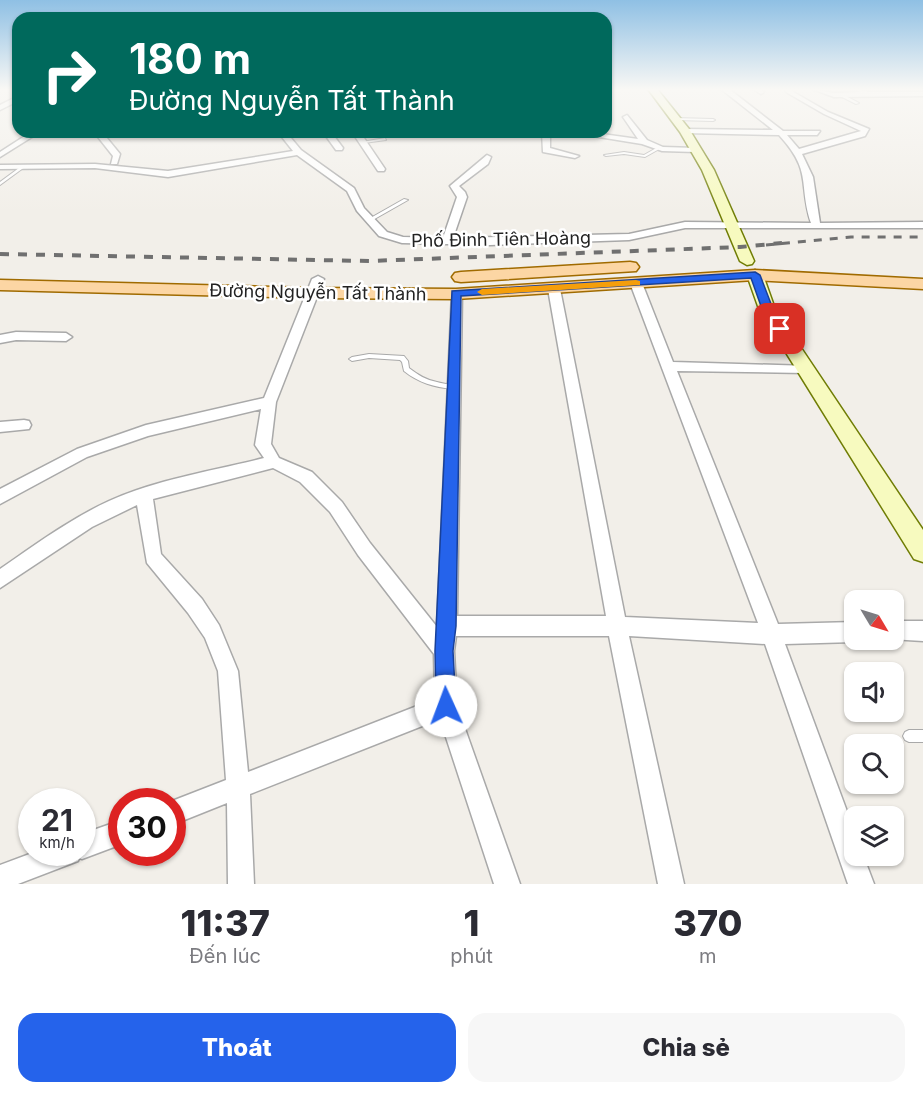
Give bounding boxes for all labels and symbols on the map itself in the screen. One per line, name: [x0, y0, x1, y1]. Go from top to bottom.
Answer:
street label: Phố Đinh Tiên Hoàng: [411, 227, 591, 251]
street label: Đường Nguyễn Tất Thành: [209, 280, 427, 304]
pin: [754, 303, 805, 354]
north arrow: [844, 590, 904, 650]
position arrow: [414, 674, 478, 738]
speed limit sign: 30: [108, 788, 186, 866]

